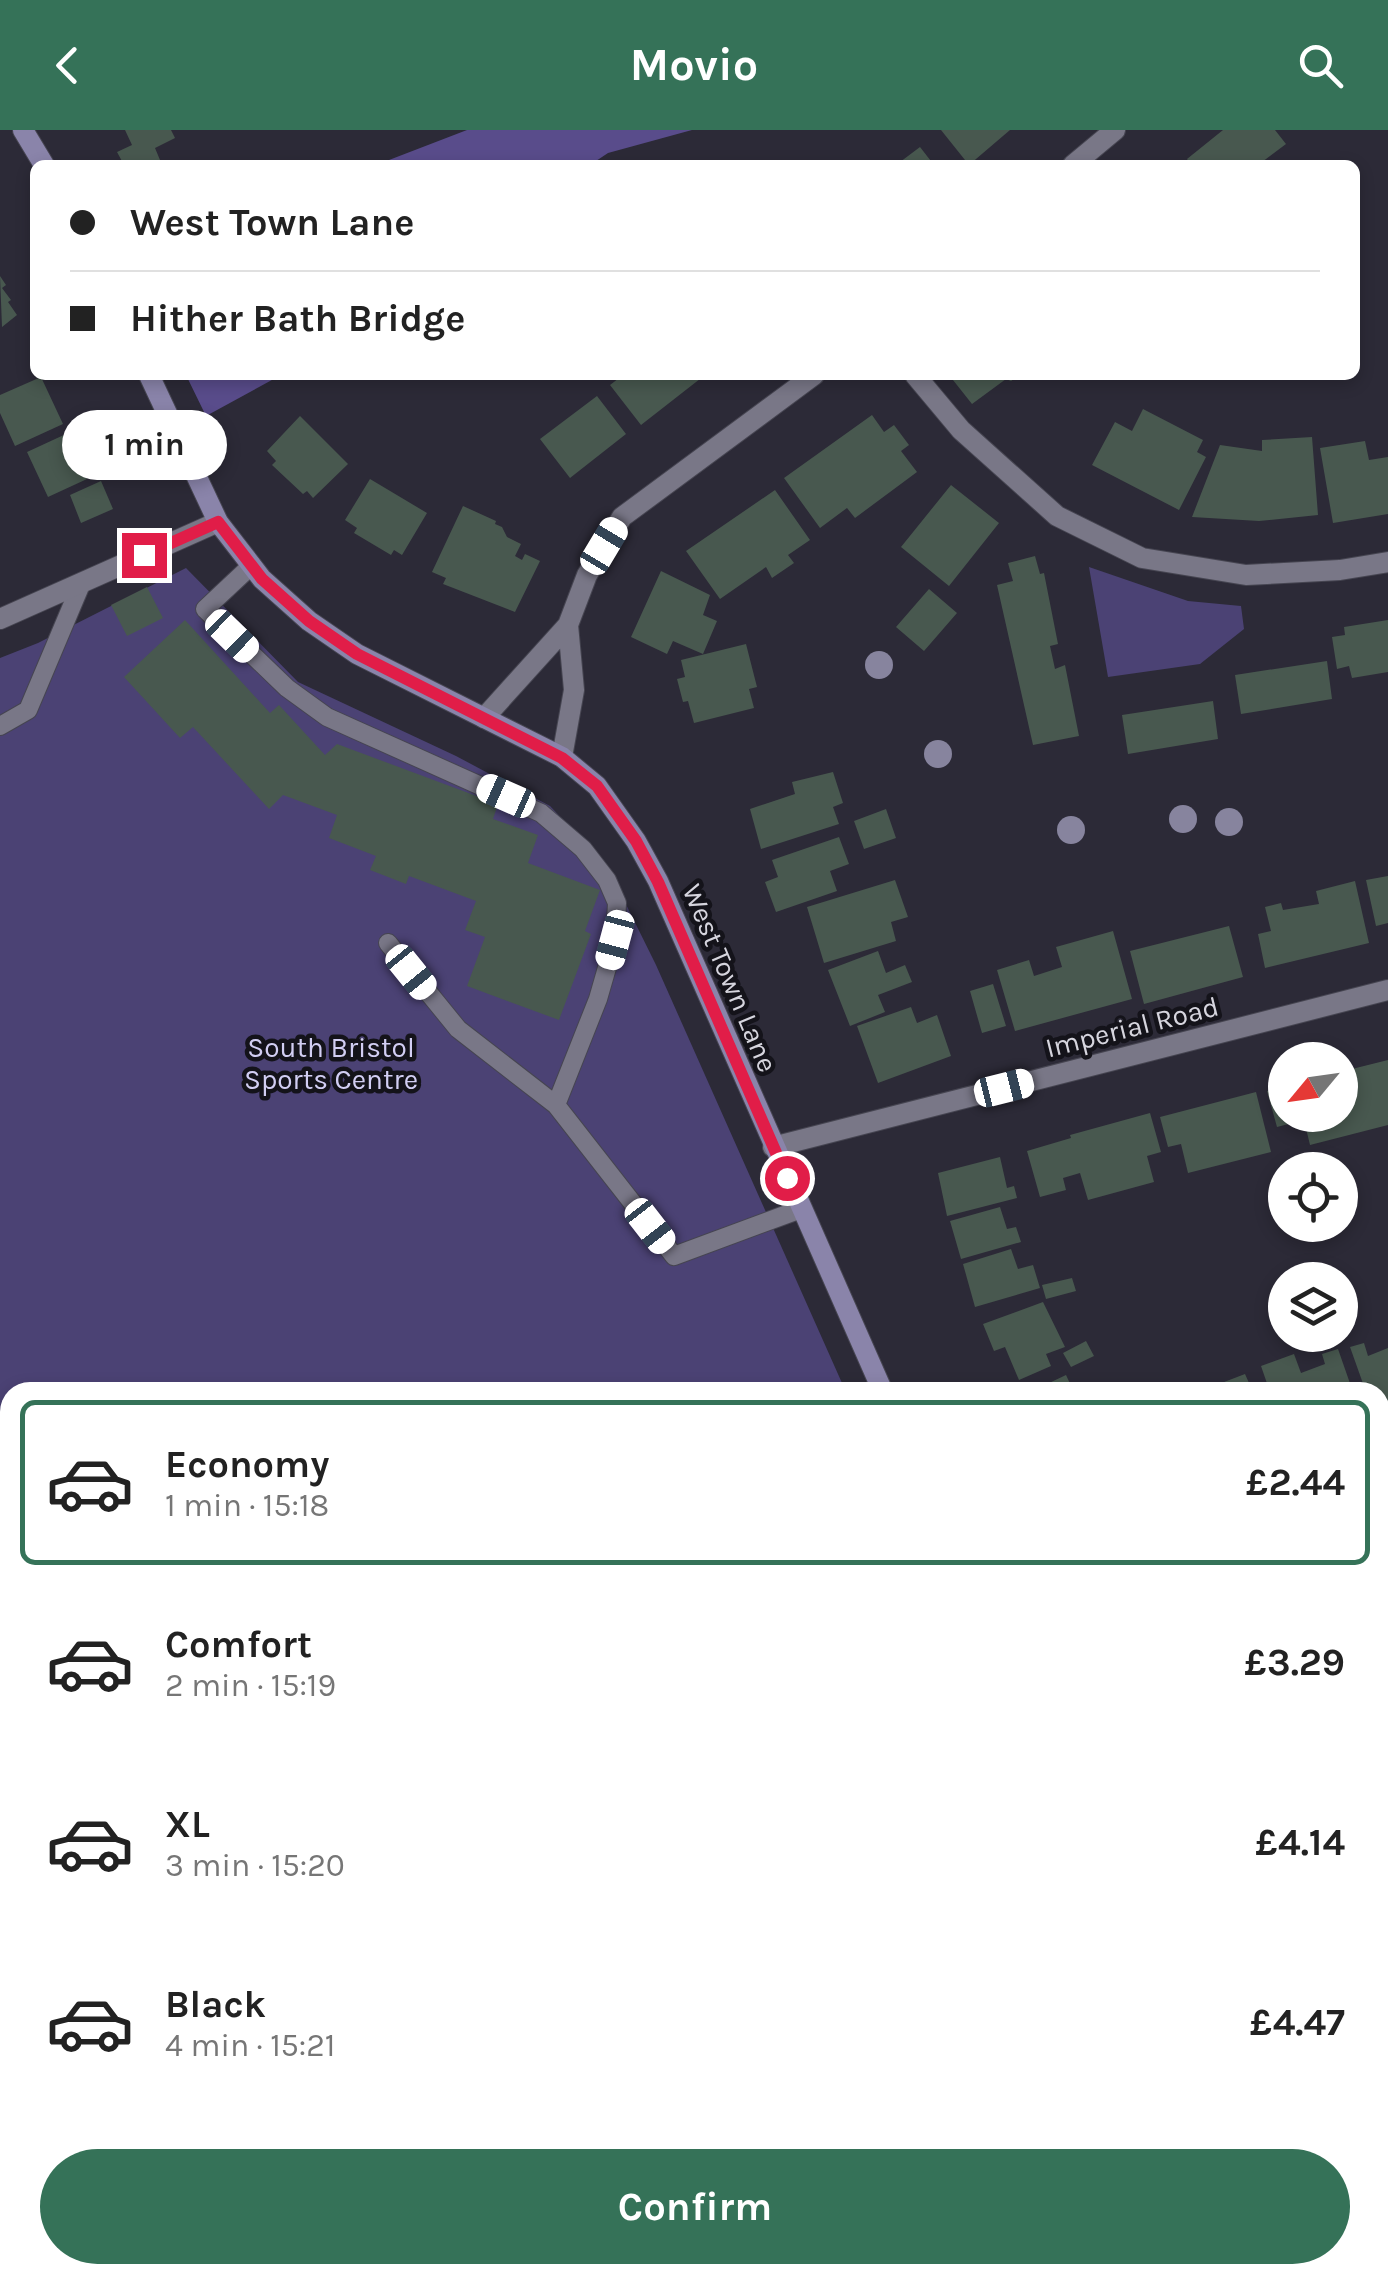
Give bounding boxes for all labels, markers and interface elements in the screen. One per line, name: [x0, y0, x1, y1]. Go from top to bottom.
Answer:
icon: back: [40, 38, 95, 93]
icon: search: [1293, 38, 1348, 93]
text: Movio: [630, 39, 758, 91]
text: West Town Lane: [130, 200, 414, 245]
text: Hither Bath Bridge: [130, 296, 465, 341]
callout: 1 min: [62, 410, 226, 480]
text: 1 min: [104, 426, 185, 463]
car: [576, 513, 632, 579]
route end: [122, 533, 167, 578]
car: [200, 604, 264, 668]
car: [472, 770, 540, 822]
street label: West Town Lane: [676, 879, 784, 1077]
car: [593, 907, 637, 973]
car: [380, 939, 442, 1005]
street label: Imperial Road: [1042, 990, 1222, 1064]
park label: South Bristol Sports Centre: [244, 1031, 418, 1096]
north arrow: [1268, 1042, 1358, 1132]
map controls: [1268, 1042, 1358, 1352]
car: [971, 1066, 1037, 1110]
button: locate: [1268, 1152, 1358, 1242]
route start: [765, 1156, 810, 1201]
car: [620, 1193, 680, 1259]
button: layers: [1268, 1262, 1358, 1352]
icon: car: [45, 1438, 135, 1528]
text: Economy: [165, 1442, 329, 1487]
text: £2.44: [1246, 1460, 1345, 1505]
text: 1 min · 15:18: [165, 1487, 329, 1524]
icon: car: [45, 1618, 135, 1708]
text: Comfort: [165, 1622, 312, 1667]
text: £3.29: [1244, 1640, 1345, 1685]
text: 2 min · 15:19: [165, 1667, 336, 1704]
icon: car: [45, 1798, 135, 1888]
text: XL: [165, 1802, 210, 1847]
text: £4.14: [1255, 1820, 1345, 1865]
text: 3 min · 15:20: [165, 1847, 345, 1884]
icon: car: [45, 1978, 135, 2068]
text: Black: [165, 1982, 266, 2027]
text: £4.47: [1250, 2000, 1345, 2045]
text: 4 min · 15:21: [165, 2027, 335, 2064]
button: Confirm: [40, 2149, 1350, 2264]

